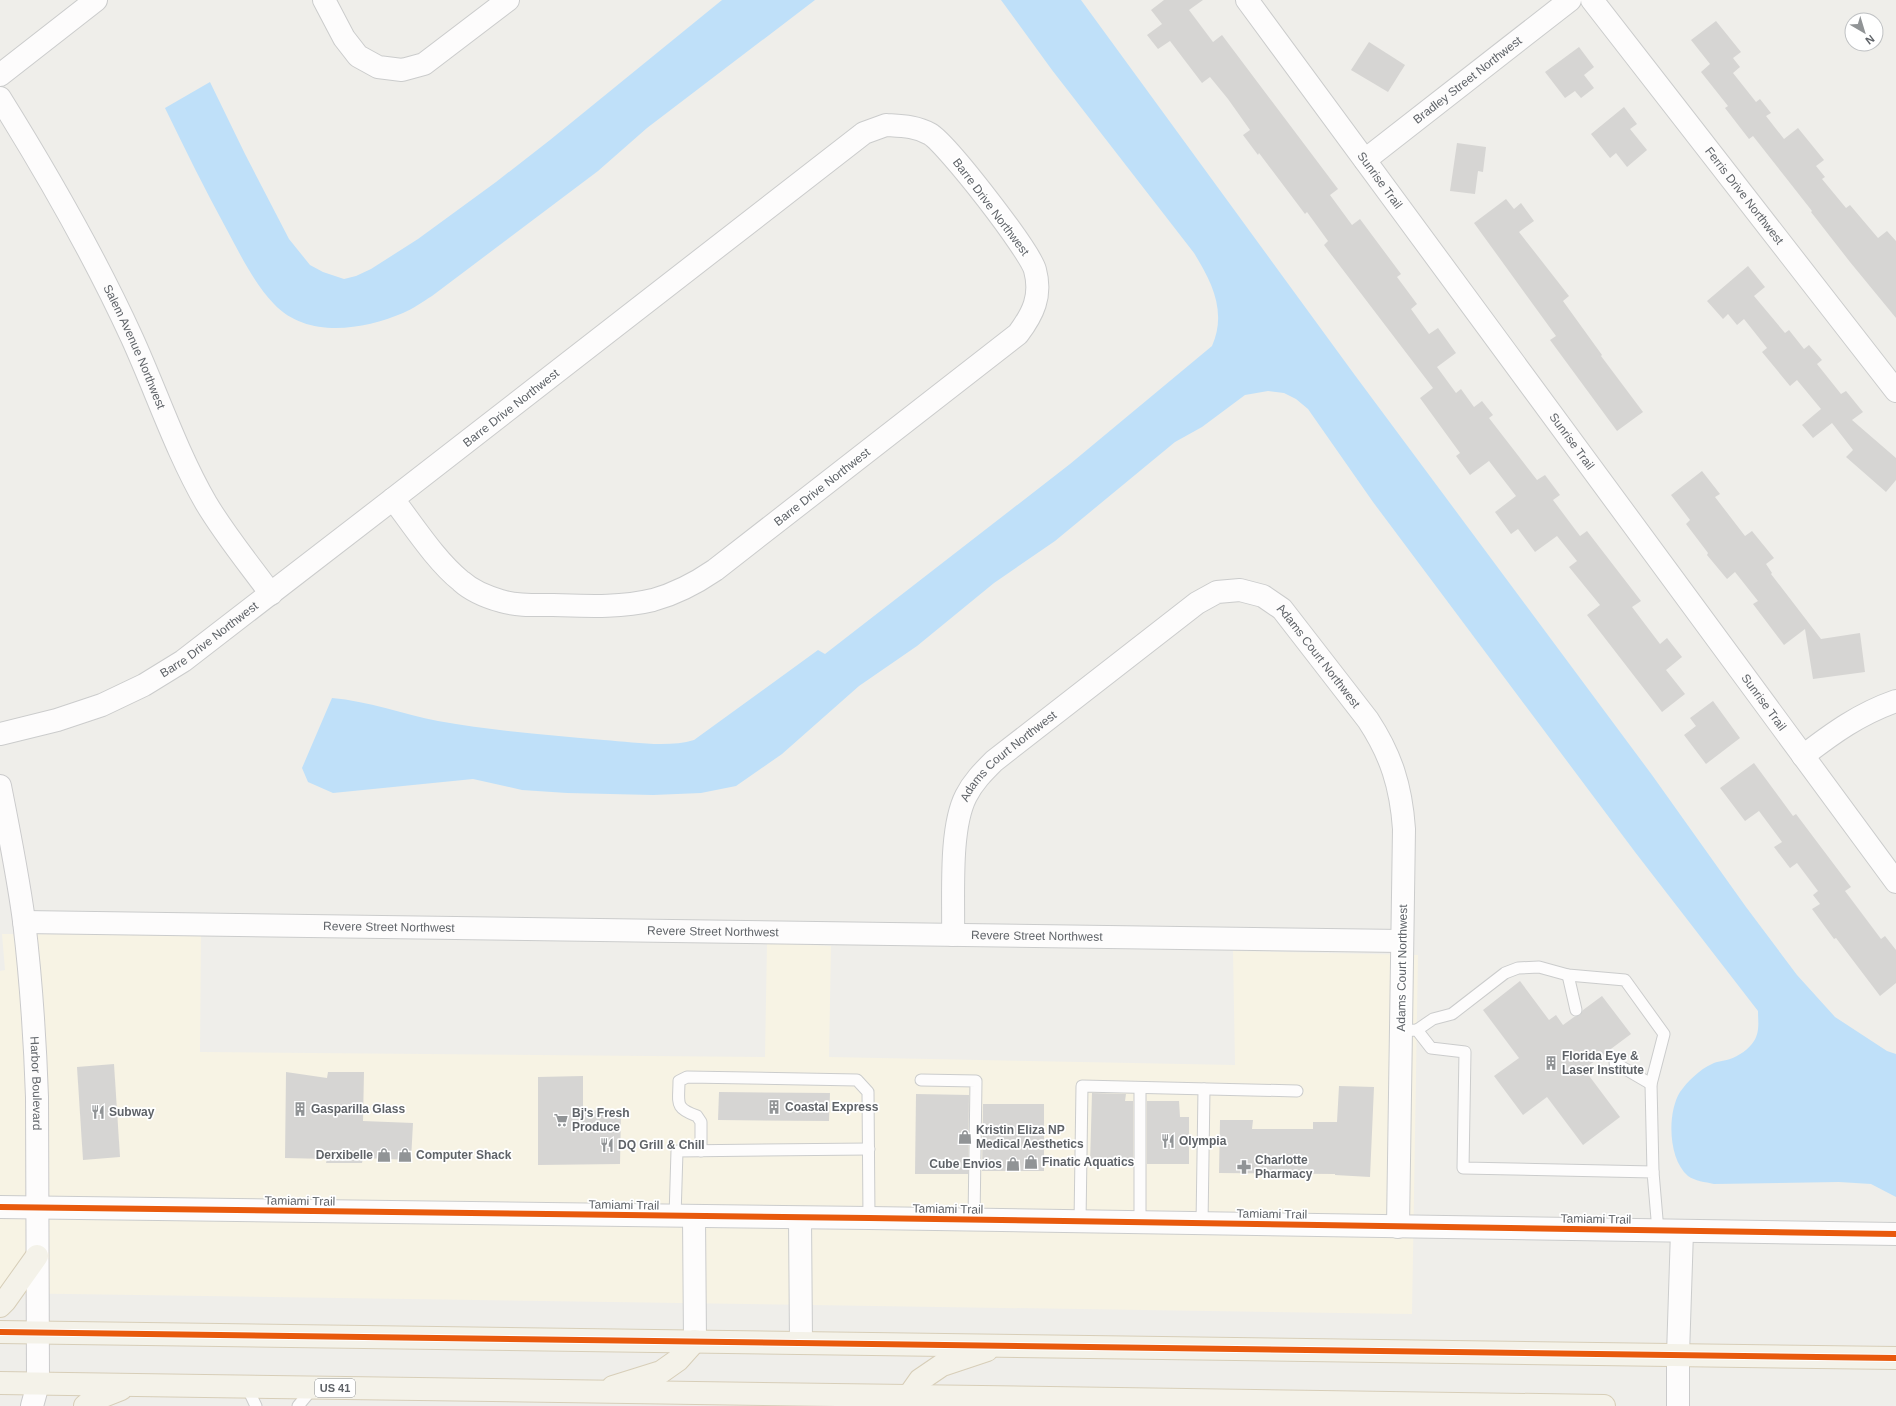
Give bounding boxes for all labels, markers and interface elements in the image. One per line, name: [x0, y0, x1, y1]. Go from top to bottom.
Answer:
north arrow: [1844, 12, 1884, 52]
street label: Bradley Street Northwest: [1411, 33, 1525, 127]
text: N: [1863, 33, 1877, 47]
street label: Ferris Drive Northwest: [1702, 144, 1787, 248]
street label: Sunrise Trail: [1354, 149, 1405, 211]
street label: Barre Drive Northwest: [950, 156, 1033, 259]
street label: Salem Avenue Northwest: [100, 282, 168, 412]
street label: Barre Drive Northwest: [460, 366, 562, 450]
street label: Sunrise Trail: [1546, 410, 1597, 472]
street label: Barre Drive Northwest: [771, 445, 873, 529]
street label: Barre Drive Northwest: [158, 598, 261, 680]
street label: Adams Court Northwest: [1274, 601, 1363, 711]
street label: Sunrise Trail: [1738, 671, 1789, 733]
street label: Adams Court Northwest: [957, 708, 1060, 804]
street label: Adams Court Northwest: [1394, 904, 1410, 1032]
street label: Revere Street Northwest: [323, 919, 456, 935]
street label: Revere Street Northwest: [647, 924, 779, 939]
street label: Revere Street Northwest: [971, 928, 1103, 944]
street label: Harbor Boulevard: [27, 1036, 44, 1130]
place label: Florida Eye & Laser Institute: [1562, 1049, 1644, 1077]
building icon: Florida Eye & Laser Institute: [1543, 1055, 1559, 1071]
building icon: Coastal Express: [766, 1099, 782, 1115]
place label: Coastal Express: [785, 1100, 879, 1114]
building icon: Gasparilla Glass: [292, 1101, 308, 1117]
place label: Gasparilla Glass: [311, 1102, 405, 1116]
restaurant icon: Subway: [90, 1104, 106, 1120]
place label: Subway: [109, 1105, 155, 1119]
place label: Bj's Fresh Produce: [572, 1106, 630, 1134]
supermarket icon: Bj's Fresh Produce: [553, 1112, 569, 1128]
place label: Kristin Eliza NP Medical Aesthetics: [976, 1123, 1084, 1151]
shop icon: Kristin Eliza NP Medical Aesthetics: [957, 1129, 973, 1145]
restaurant icon: Olympia: [1160, 1133, 1176, 1149]
place label: Olympia: [1179, 1134, 1227, 1148]
restaurant icon: DQ Grill & Chill: [599, 1137, 615, 1153]
place label: DQ Grill & Chill: [618, 1138, 705, 1152]
shop icon: Derxibelle: [376, 1147, 392, 1163]
shop icon: Computer Shack: [397, 1147, 413, 1163]
place label: Derxibelle: [316, 1148, 373, 1162]
place label: Computer Shack: [416, 1148, 512, 1162]
place label: Charlotte Pharmacy: [1255, 1153, 1313, 1181]
shop icon: Finatic Aquatics: [1023, 1154, 1039, 1170]
place label: Finatic Aquatics: [1042, 1155, 1135, 1169]
shop icon: Cube Envios: [1005, 1156, 1021, 1172]
place label: Cube Envios: [929, 1157, 1002, 1171]
pharmacy icon: Charlotte Pharmacy: [1236, 1159, 1252, 1175]
street label: Tamiami Trail: [265, 1193, 335, 1209]
street label: Tamiami Trail: [589, 1197, 659, 1213]
street label: Tamiami Trail: [913, 1201, 983, 1217]
street label: Tamiami Trail: [1237, 1206, 1307, 1222]
street label: Tamiami Trail: [1561, 1211, 1631, 1227]
road number: US 41: [315, 1379, 355, 1397]

